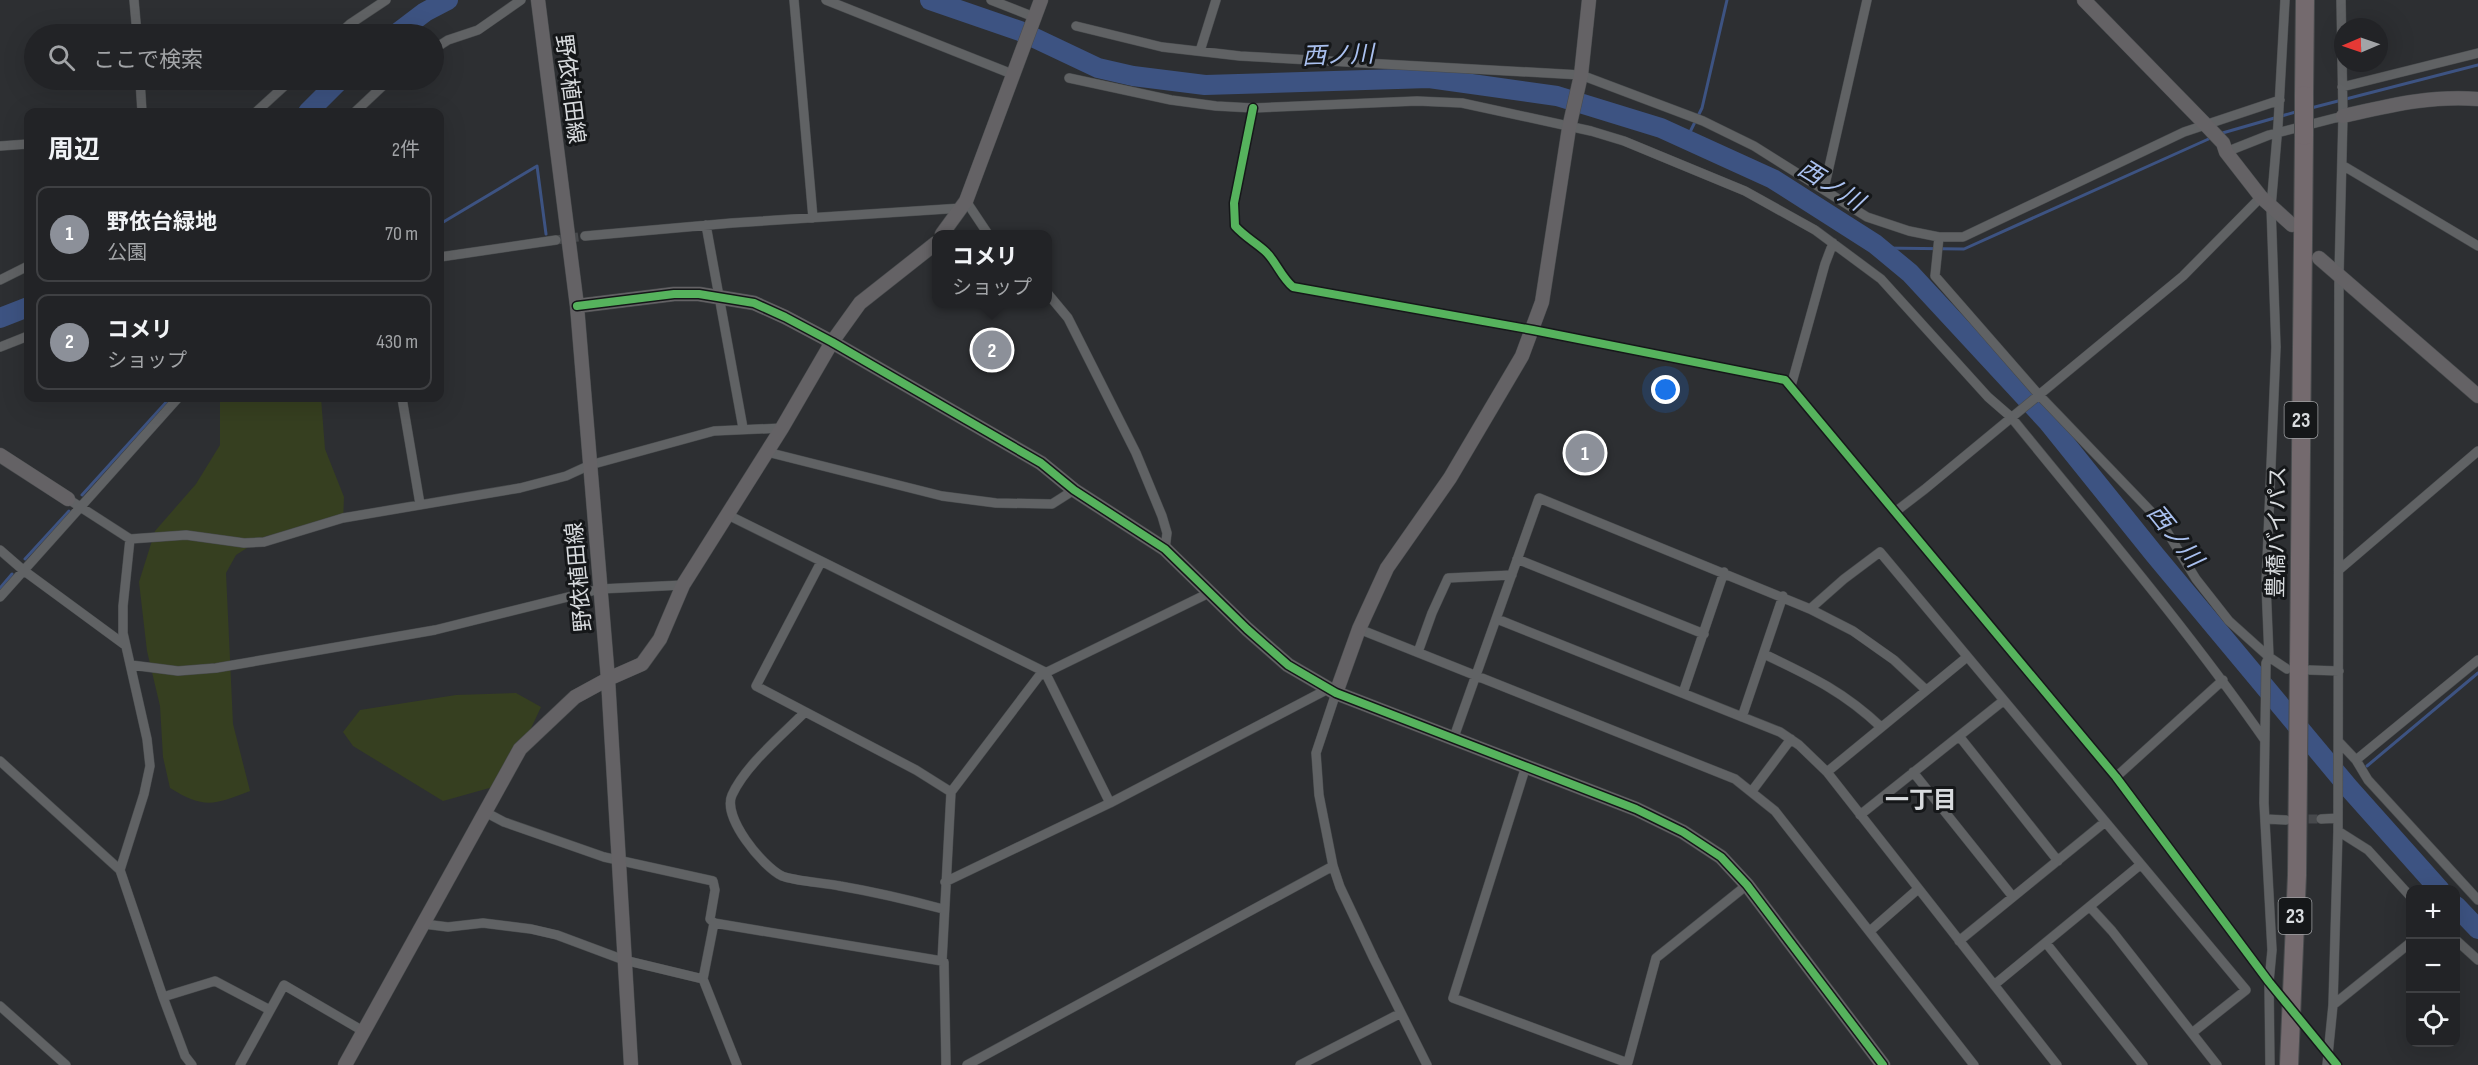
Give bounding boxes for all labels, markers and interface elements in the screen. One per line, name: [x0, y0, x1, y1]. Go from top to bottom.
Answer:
north arrow: [2334, 18, 2388, 72]
search box: [24, 24, 444, 90]
street label: 野依植田線: [549, 33, 590, 145]
water label: 西ノ川: [1302, 40, 1377, 71]
icon: search: [45, 41, 78, 74]
text: ここで検索: [93, 47, 203, 74]
text: 周辺: [48, 135, 100, 166]
text: 2件: [392, 138, 420, 162]
water label: 西ノ川: [1793, 154, 1871, 218]
text: 野依台緑地: [107, 209, 217, 236]
text: 1: [66, 222, 73, 246]
text: 70 m: [385, 222, 418, 246]
popup: [932, 230, 1052, 308]
text: 公園: [107, 241, 147, 265]
text: コメリ: [952, 244, 1018, 271]
text: ショップ: [952, 276, 1032, 300]
text: コメリ: [107, 317, 173, 344]
pin: 2: [972, 328, 1012, 372]
text: 2: [65, 330, 74, 354]
text: 430 m: [376, 330, 418, 354]
text: ショップ: [107, 349, 187, 373]
your location: [1651, 375, 1680, 404]
road number: 23: [2284, 402, 2318, 438]
pin: 1: [1566, 430, 1604, 476]
street label: 豊橋バイパス: [2263, 466, 2292, 598]
water label: 西ノ川: [2141, 499, 2210, 576]
street label: 野依植田線: [561, 521, 598, 633]
district label: 一丁目: [1885, 786, 1957, 815]
map controls: [2406, 885, 2460, 1047]
button: +: [2406, 885, 2460, 939]
road number: 23: [2278, 898, 2312, 934]
button: −: [2406, 939, 2460, 993]
button: locate: [2406, 993, 2460, 1047]

